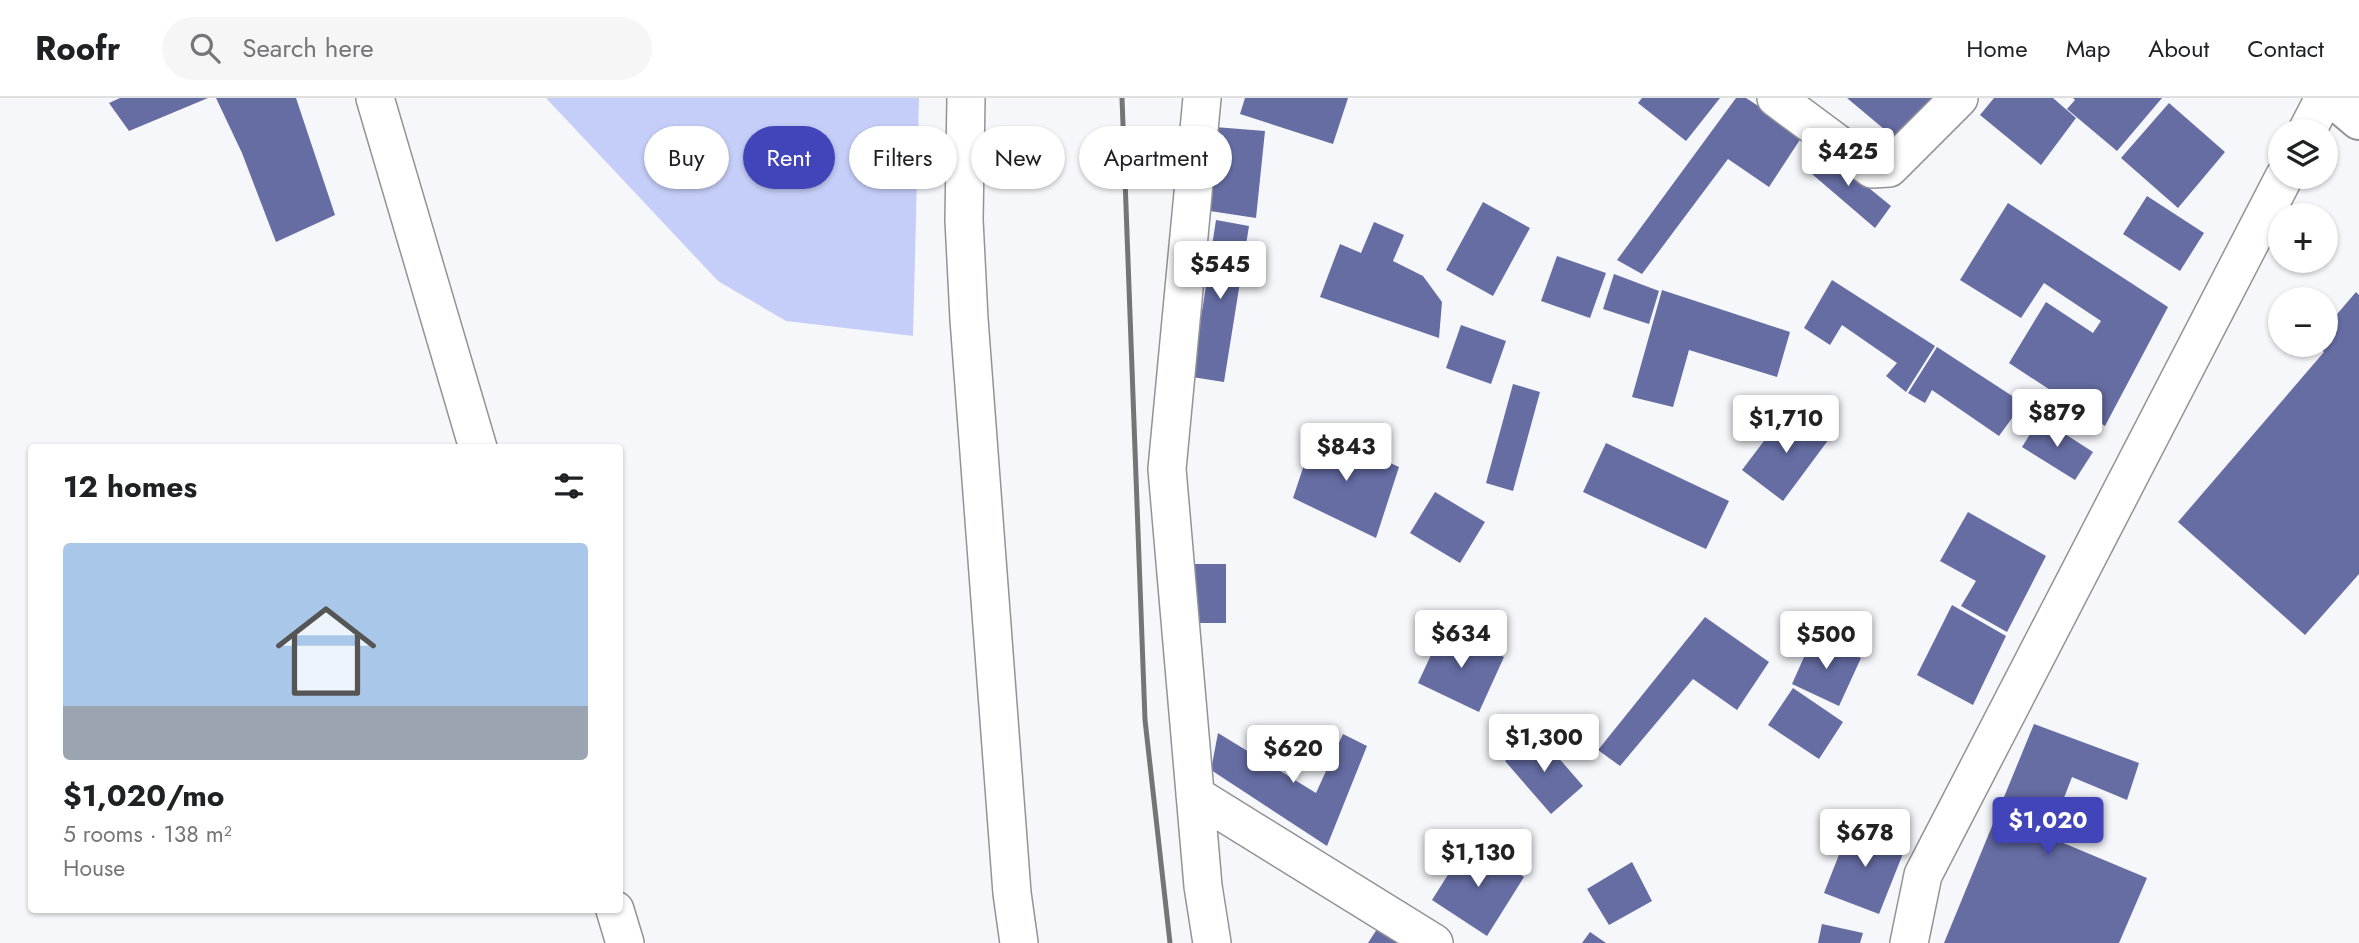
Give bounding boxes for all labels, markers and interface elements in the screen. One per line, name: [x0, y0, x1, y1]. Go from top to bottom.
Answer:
search box: [162, 17, 652, 80]
text: Roofr: [35, 25, 120, 72]
icon: search: [186, 29, 224, 67]
text: Search here: [242, 29, 374, 67]
text: Home: [1966, 31, 2028, 66]
text: Map: [2066, 31, 2110, 66]
text: About: [2148, 31, 2209, 66]
text: Contact: [2247, 31, 2324, 66]
map controls: [2268, 119, 2338, 357]
button: layers: [2268, 119, 2338, 189]
chip: Buy: [644, 126, 729, 189]
chip: Rent: [743, 126, 835, 189]
chip: Filters: [849, 126, 957, 189]
chip: New: [971, 126, 1065, 189]
chip: Apartment: [1079, 126, 1232, 189]
pin: $425: [1807, 129, 1889, 188]
text: $425: [1818, 134, 1878, 168]
button: +: [2268, 203, 2338, 273]
pin: $545: [1179, 242, 1261, 301]
text: $545: [1190, 247, 1250, 281]
button: −: [2268, 287, 2338, 357]
pin: $879: [2016, 390, 2098, 449]
text: $879: [2028, 395, 2086, 429]
pin: $1,710: [1729, 396, 1843, 455]
text: $1,710: [1749, 401, 1823, 435]
pin: $843: [1305, 424, 1387, 483]
text: $843: [1316, 429, 1376, 463]
text: 12 homes: [63, 465, 197, 508]
icon: filters: [550, 467, 588, 505]
icon: home: [263, 588, 389, 714]
pin: $634: [1420, 610, 1502, 670]
pin: $500: [1785, 612, 1867, 671]
text: $634: [1431, 616, 1491, 650]
text: $500: [1796, 617, 1856, 651]
pin: $1,300: [1487, 714, 1601, 774]
text: $1,300: [1505, 720, 1583, 754]
pin: $620: [1252, 726, 1334, 785]
text: $620: [1263, 731, 1323, 765]
text: $1,020/mo: [63, 774, 225, 817]
pin: $1,020: [1991, 798, 2105, 857]
text: $1,020: [2008, 803, 2088, 837]
pin: $678: [1824, 810, 1906, 869]
text: $678: [1836, 815, 1894, 849]
text: 5 rooms · 138 m²: [63, 817, 232, 851]
pin: $1,130: [1421, 830, 1535, 889]
text: $1,130: [1441, 835, 1515, 869]
text: House: [63, 851, 125, 885]

